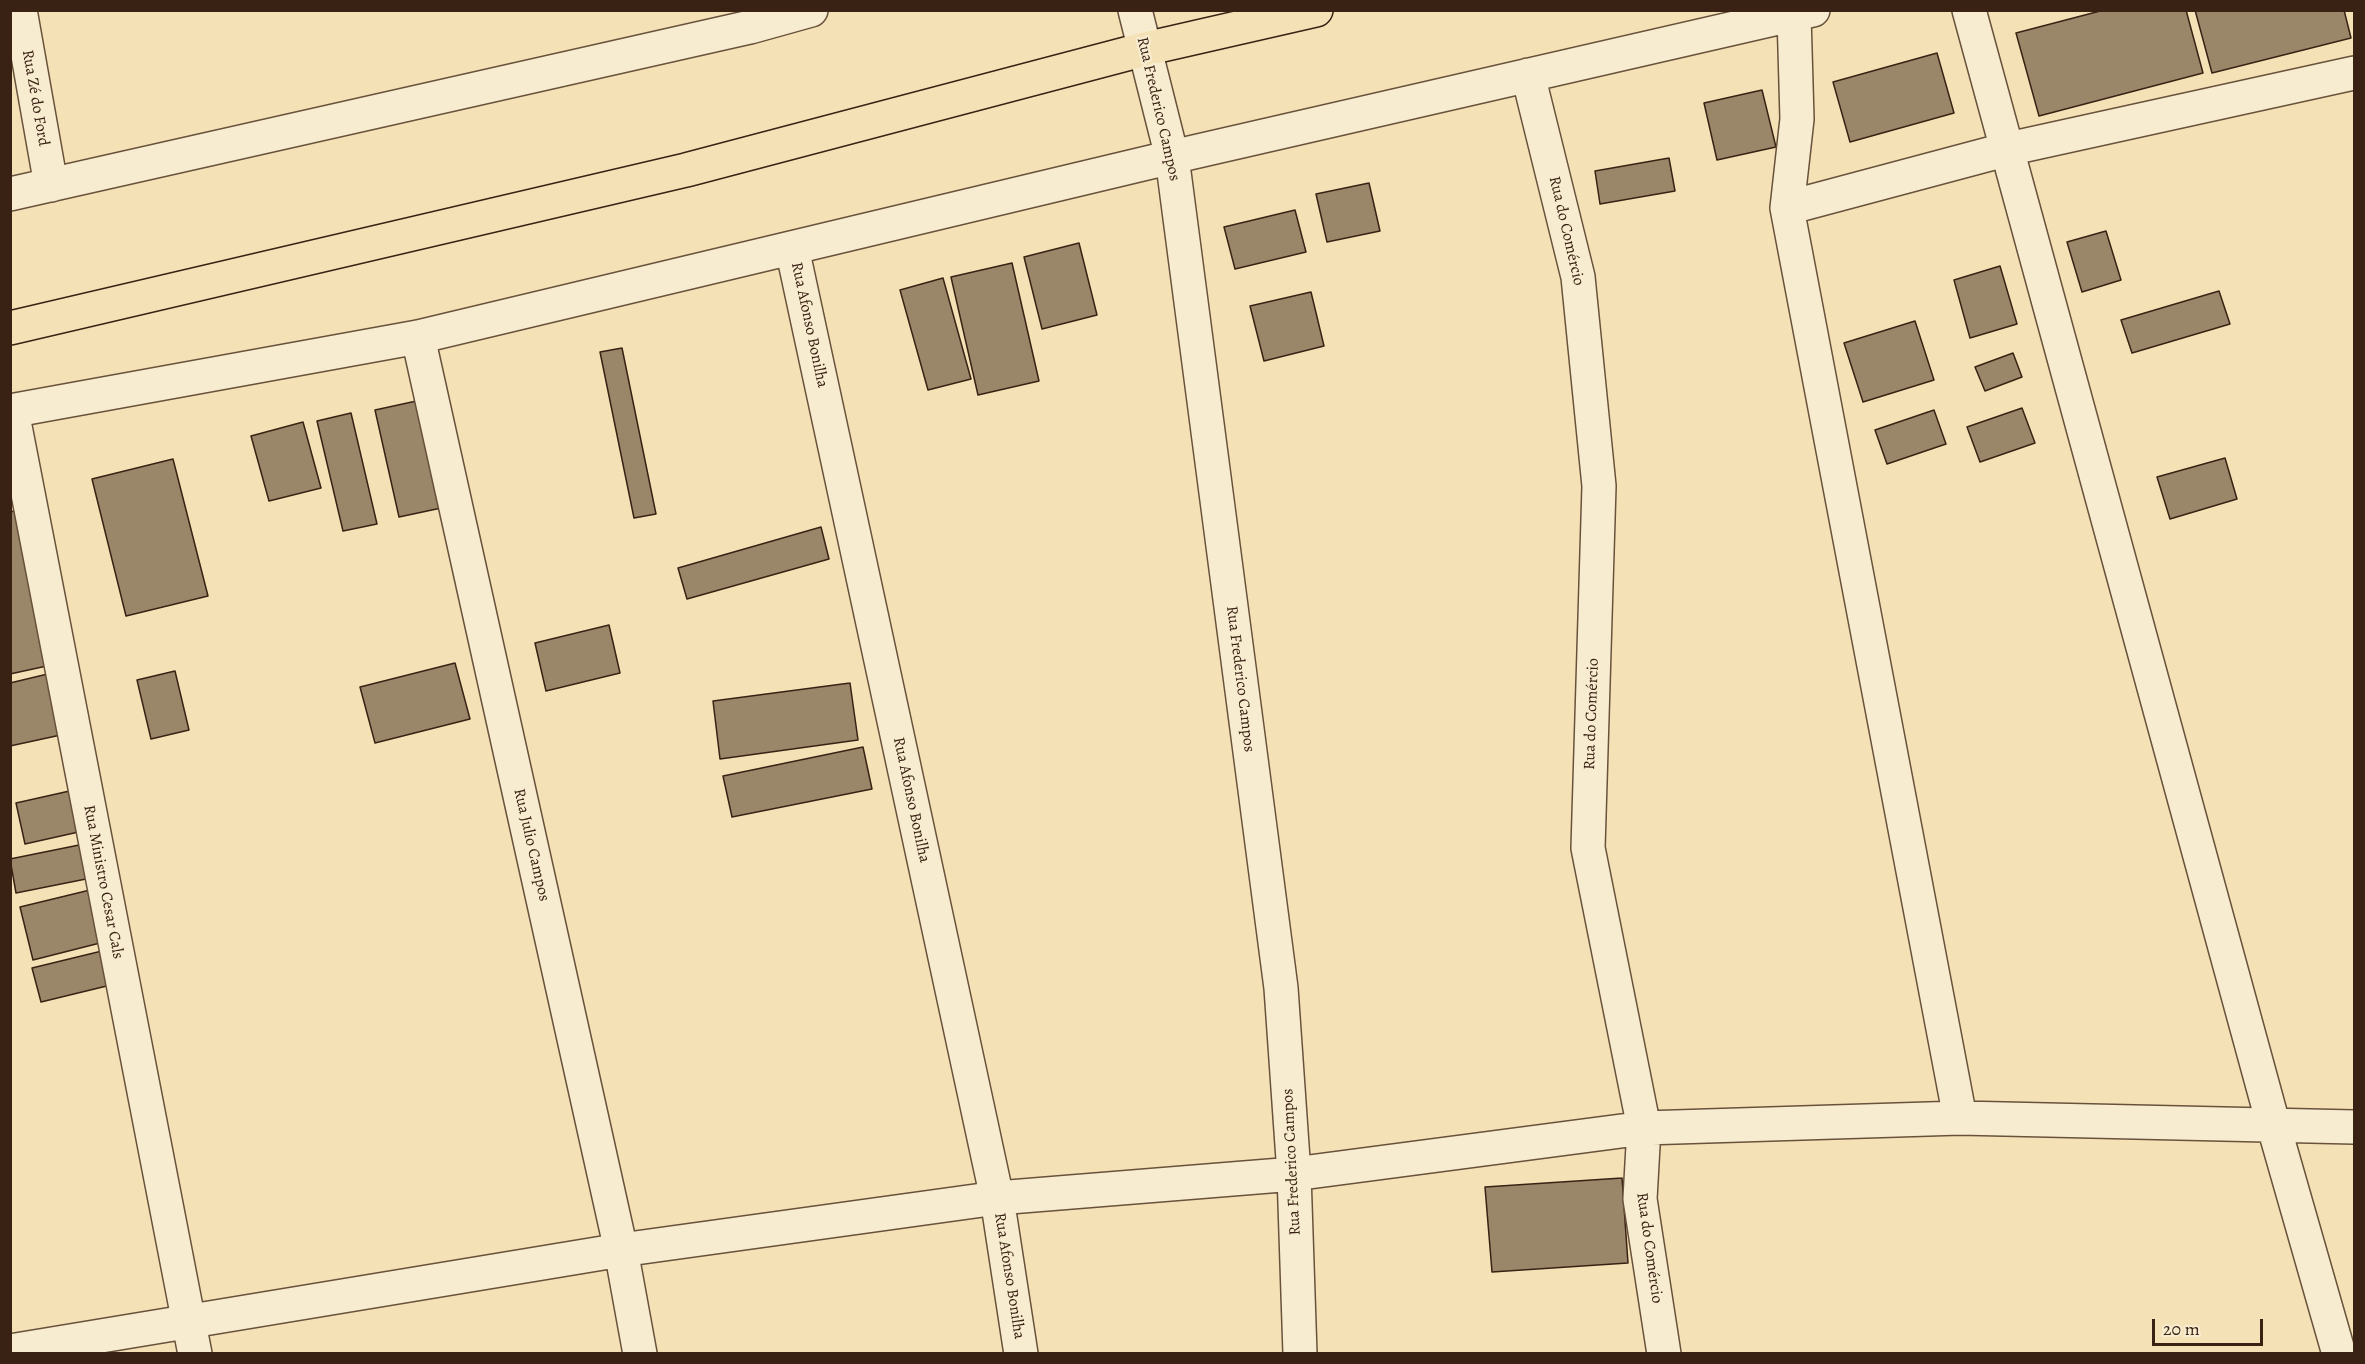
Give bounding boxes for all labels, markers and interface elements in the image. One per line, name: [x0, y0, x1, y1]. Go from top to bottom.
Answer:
street label: Rua Frederico Campos: [1132, 35, 1184, 183]
street label: Rua Zé do Ford: [17, 48, 53, 148]
street label: Rua do Comércio: [1544, 174, 1588, 288]
street label: Rua Afonso Bonilha: [786, 261, 832, 389]
street label: Rua Frederico Campos: [1221, 605, 1259, 753]
street label: Rua do Comércio: [1580, 658, 1604, 770]
street label: Rua Afonso Bonilha: [888, 736, 934, 864]
street label: Rua Julio Campos: [509, 787, 553, 903]
street label: Rua Ministro Cesar Cals: [79, 803, 127, 961]
street label: Rua Frederico Campos: [1279, 1088, 1305, 1236]
street label: Rua do Comércio: [1632, 1191, 1666, 1305]
street label: Rua Afonso Bonilha: [990, 1211, 1028, 1341]
scale bar: [2155, 1307, 2266, 1345]
text: 20 m: [2163, 1317, 2200, 1341]

